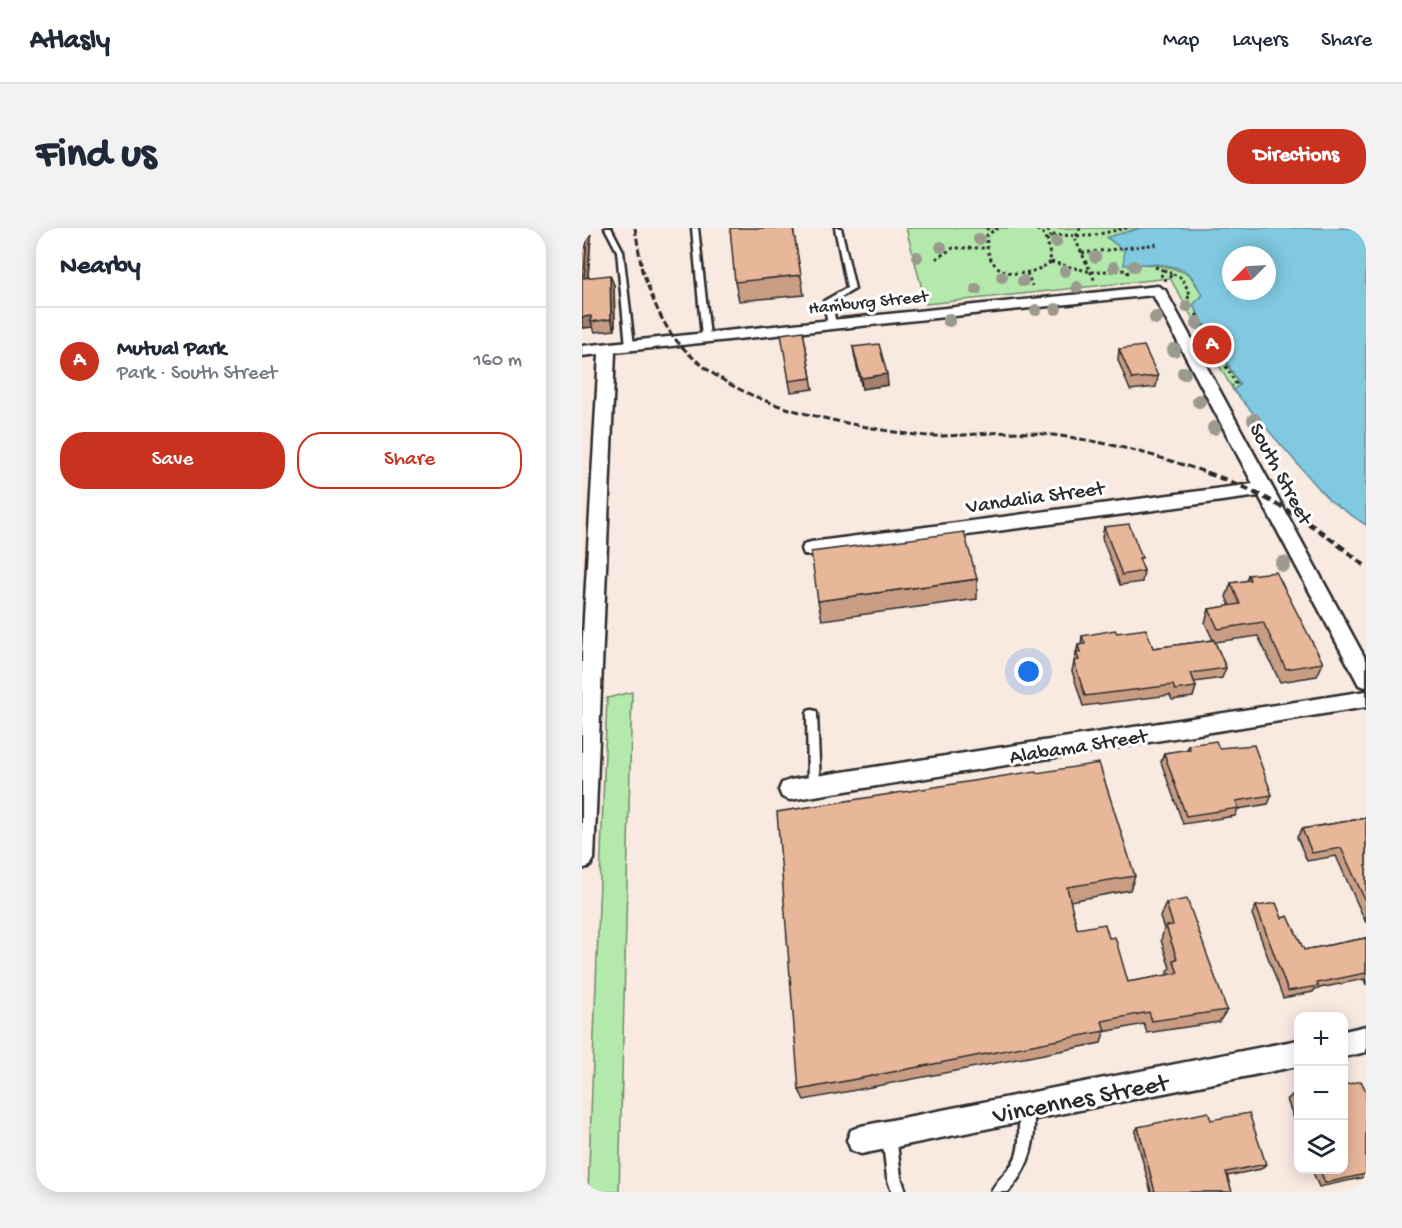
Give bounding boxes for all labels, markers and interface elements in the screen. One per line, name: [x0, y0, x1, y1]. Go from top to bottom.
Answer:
text: Atlasly: [30, 25, 110, 58]
text: Map: [1163, 29, 1199, 54]
text: Layers: [1232, 29, 1288, 54]
text: Share: [1321, 29, 1372, 54]
button: Directions: [1227, 129, 1366, 184]
text: Find us: [36, 132, 156, 181]
north arrow: [1222, 246, 1276, 300]
text: Nearby: [60, 252, 141, 283]
street label: Hamburg Street: [808, 287, 931, 320]
pin: A: [1192, 322, 1232, 368]
text: Mutual Park: [117, 337, 226, 363]
text: A: [74, 350, 85, 373]
text: 160 m: [473, 350, 522, 373]
text: Park · South Street: [117, 363, 277, 386]
street label: South Street: [1242, 420, 1317, 532]
button: Save: [60, 432, 285, 489]
button: Share: [297, 432, 522, 489]
street label: Vandalia Street: [964, 477, 1108, 522]
your location: [1014, 657, 1043, 686]
street label: Alabama Street: [1008, 725, 1152, 772]
map controls: [1294, 1012, 1348, 1174]
button: +: [1294, 1012, 1348, 1066]
button: −: [1294, 1066, 1348, 1120]
street label: Vincennes Street: [990, 1069, 1173, 1134]
button: layers: [1294, 1120, 1348, 1174]

